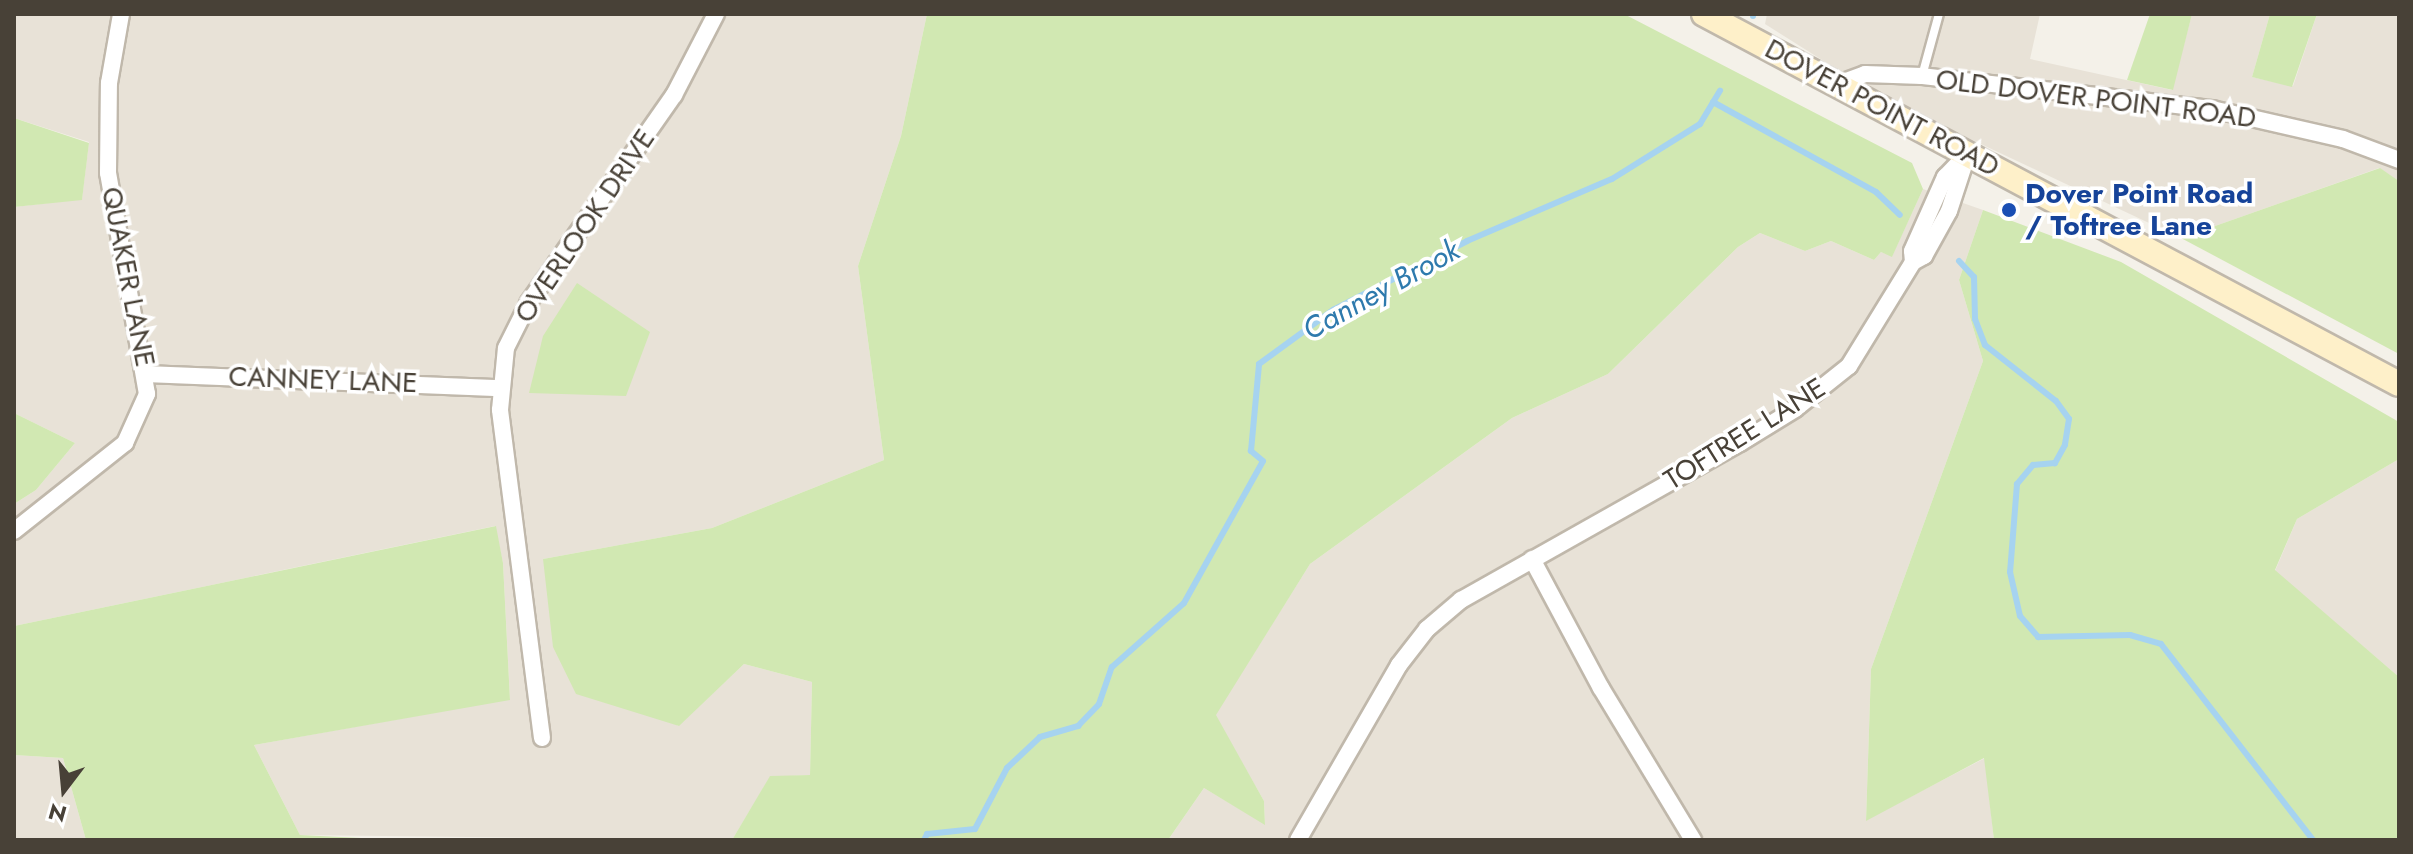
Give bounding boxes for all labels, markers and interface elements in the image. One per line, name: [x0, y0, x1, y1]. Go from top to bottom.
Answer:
street label: DOVER POINT ROAD: [1759, 32, 2005, 184]
street label: OLD DOVER POINT ROAD: [1934, 63, 2258, 135]
street label: OVERLOOK DRIVE: [508, 123, 662, 329]
place label: Dover Point Road / Toftree Lane: [2025, 177, 2253, 243]
street label: QUAKER LANE: [94, 184, 162, 370]
marker: Dover Point Road / Toftree Lane: [2000, 201, 2018, 219]
water label: Canney Brook: [1296, 232, 1466, 348]
street label: CANNEY LANE: [228, 360, 418, 400]
street label: TOFTREE LANE: [1658, 371, 1832, 497]
north arrow: [24, 750, 104, 830]
text: N: [45, 795, 70, 831]

